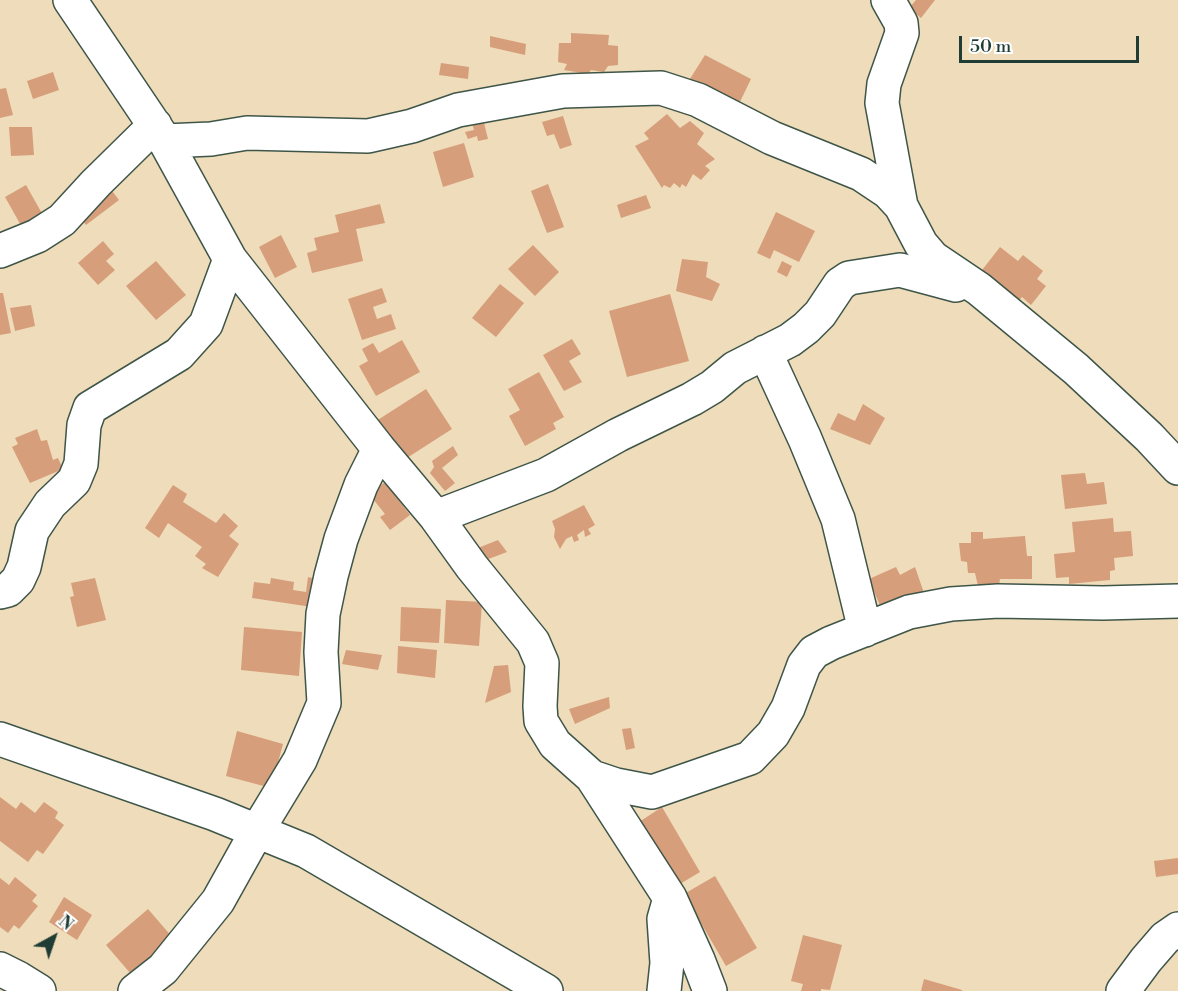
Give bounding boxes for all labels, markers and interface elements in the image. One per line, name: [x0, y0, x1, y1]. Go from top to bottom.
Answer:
scale bar: [962, 24, 1142, 62]
text: 50 m: [970, 35, 1011, 58]
north arrow: [24, 907, 84, 967]
text: N: [54, 911, 77, 935]

